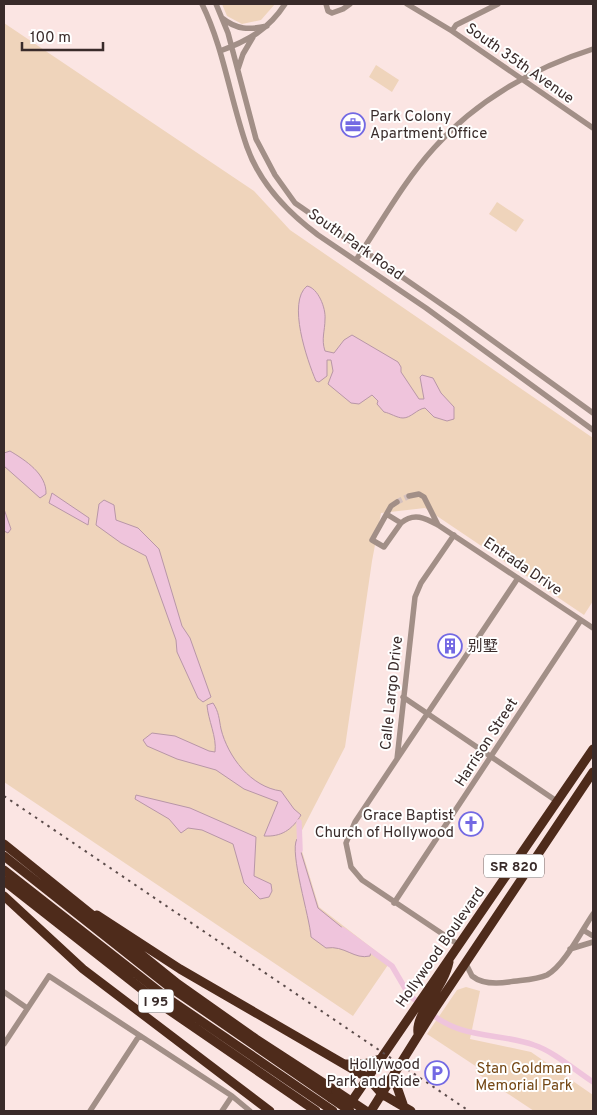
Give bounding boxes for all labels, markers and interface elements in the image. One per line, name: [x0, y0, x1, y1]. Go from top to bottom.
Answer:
scale bar: [22, 20, 104, 52]
street label: South 35th Avenue: [461, 20, 577, 109]
text: 100 m: [30, 29, 71, 48]
place label: Park Colony Apartment Office: [370, 108, 487, 144]
office icon: Park Colony Apartment Office: [340, 112, 366, 138]
street label: South Park Road: [304, 205, 406, 285]
street label: Entrada Drive: [479, 534, 565, 601]
building icon: 别墅: [437, 633, 463, 659]
street label: Calle Largo Drive: [377, 635, 408, 751]
place label: 别墅: [468, 638, 498, 657]
street label: Harrison Street: [452, 695, 523, 791]
place label: Grace Baptist Church of Hollywood: [315, 807, 454, 843]
church icon: Grace Baptist Church of Hollywood: [458, 811, 484, 837]
road number: SR 820: [484, 854, 544, 878]
street label: Hollywood Boulevard: [393, 884, 490, 1012]
road number: I 95: [138, 989, 174, 1012]
place label: Hollywood Park and Ride: [327, 1056, 420, 1092]
parking icon: Hollywood Park and Ride: [424, 1060, 450, 1086]
park label: Stan Goldman Memorial Park: [475, 1060, 573, 1096]

